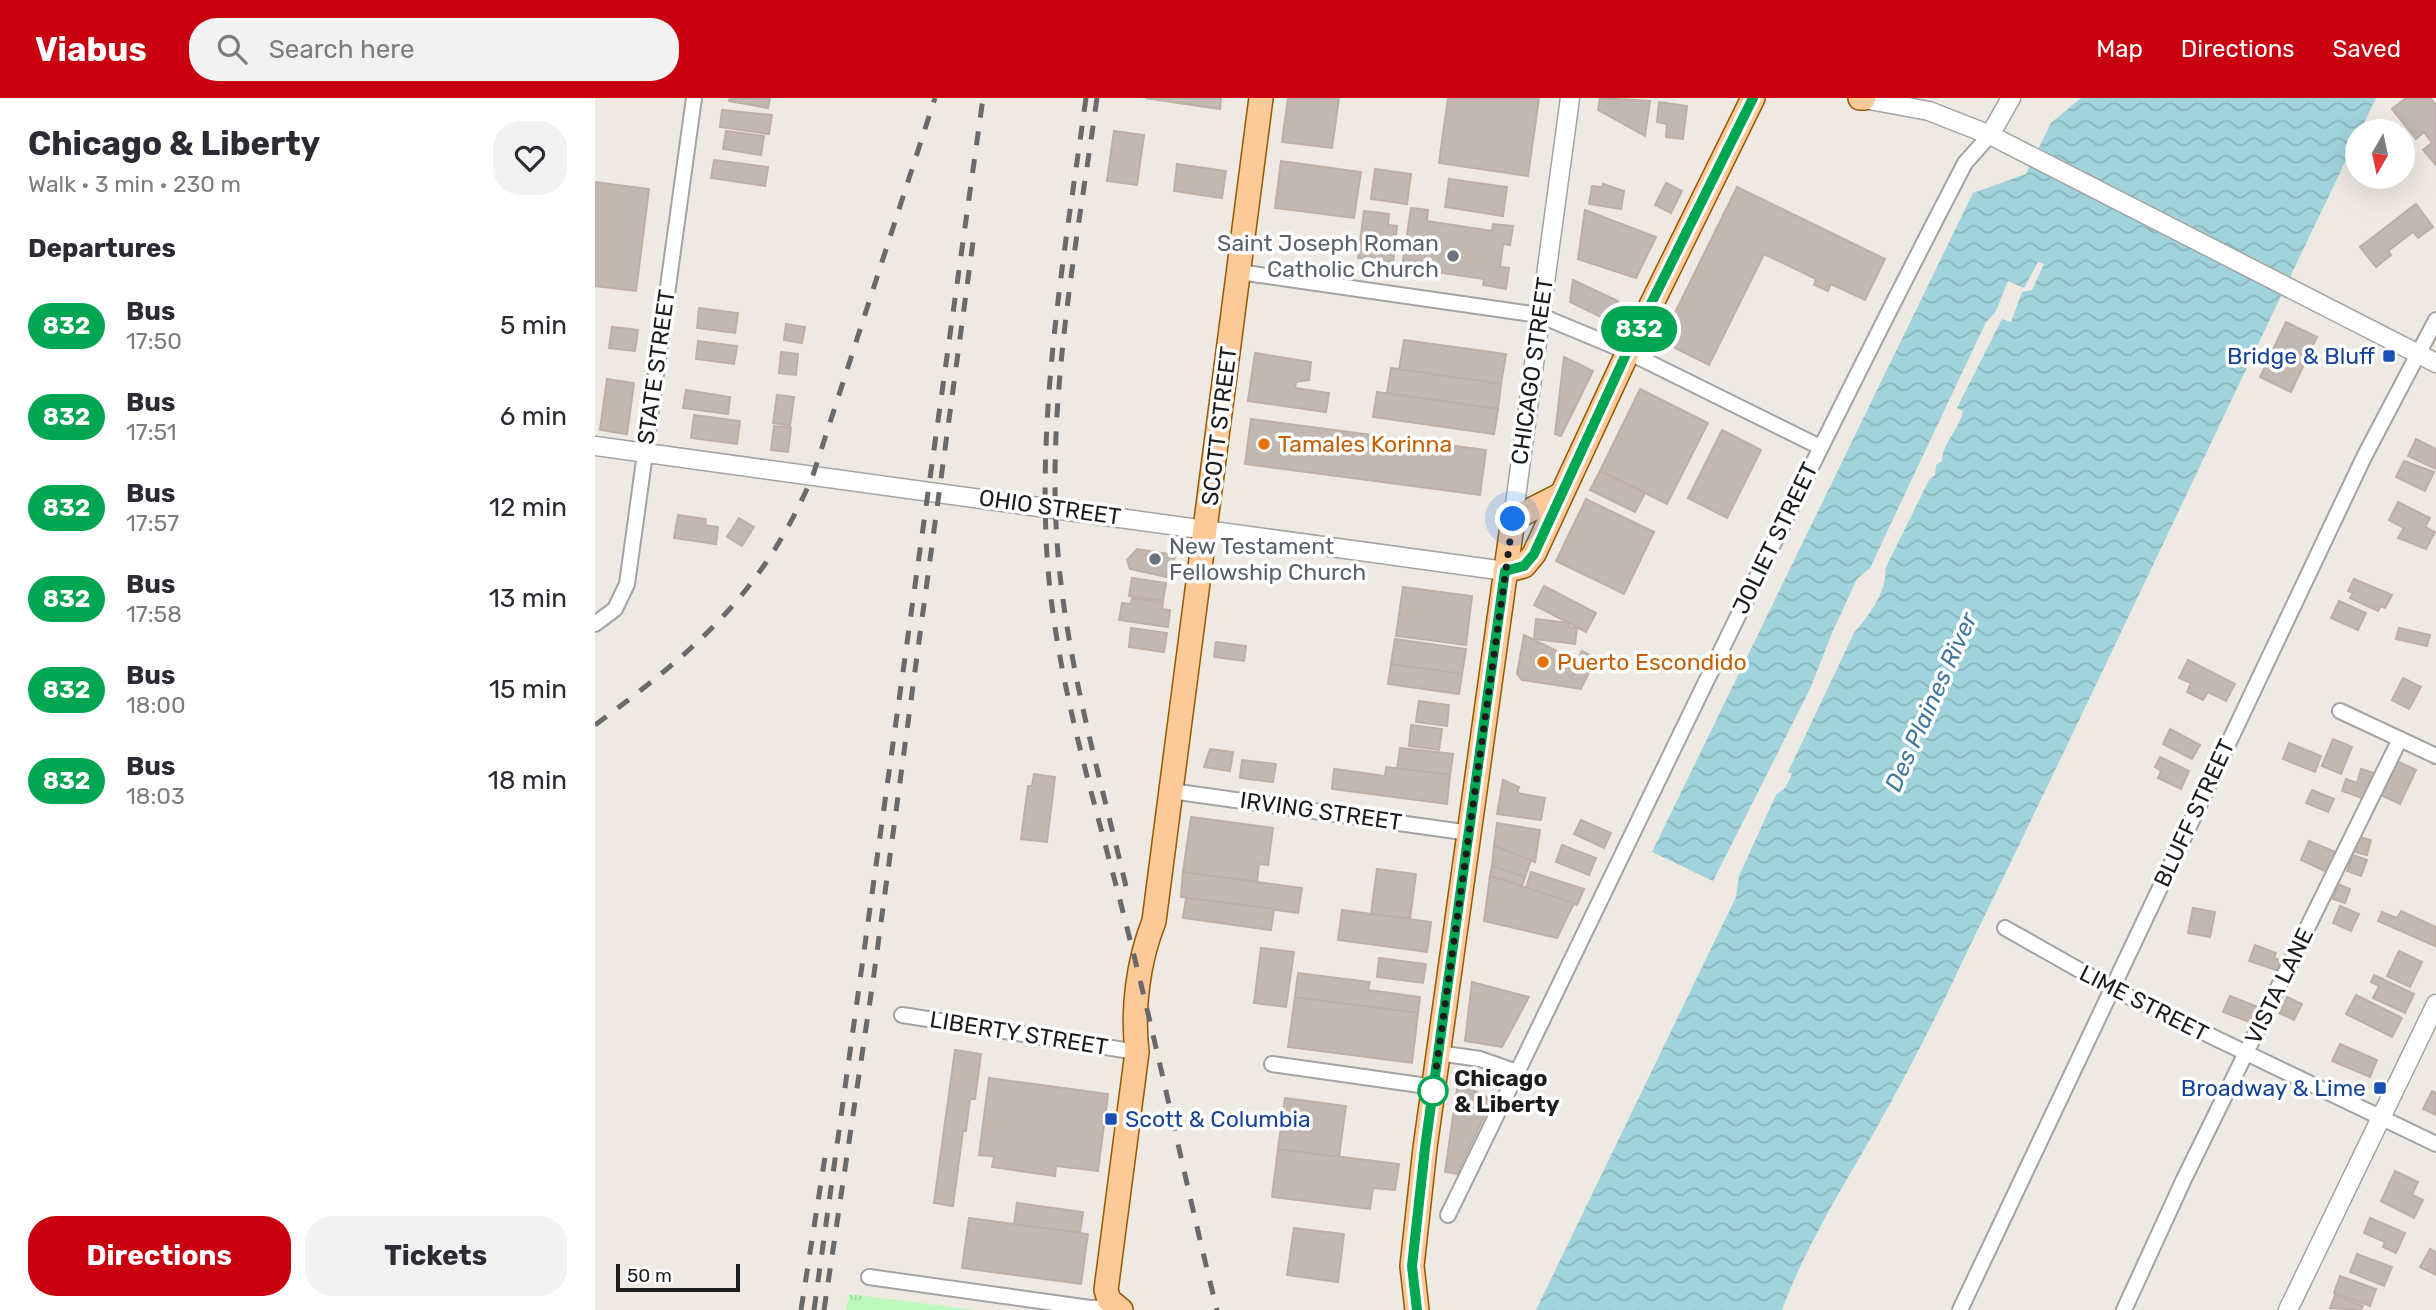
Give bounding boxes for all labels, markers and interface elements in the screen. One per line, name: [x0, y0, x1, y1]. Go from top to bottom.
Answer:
search box: [189, 18, 679, 81]
text: Viabus: [35, 30, 147, 69]
icon: search: [213, 30, 251, 68]
text: Search here: [269, 34, 415, 65]
text: Map: [2096, 35, 2143, 63]
text: Directions: [2181, 35, 2294, 63]
text: Saved: [2332, 35, 2401, 63]
north arrow: [2345, 119, 2415, 189]
map controls: [2345, 119, 2415, 189]
button: heart: [493, 121, 567, 195]
text: Chicago & Liberty: [28, 124, 320, 163]
text: Walk · 3 min · 230 m: [28, 170, 241, 198]
place label: Saint Joseph Roman Catholic Church: [1217, 229, 1439, 283]
text: Departures: [28, 233, 176, 264]
marker: Saint Joseph Roman Catholic Church: [1445, 248, 1461, 264]
street label: CHICAGO STREET: [1505, 276, 1559, 466]
street label: STATE STREET: [631, 288, 681, 446]
text: Bus: [126, 296, 175, 327]
line badge: 832: [1599, 306, 1679, 352]
text: 5 min: [500, 310, 567, 341]
text: 832: [43, 312, 90, 340]
text: 832: [1615, 315, 1663, 343]
text: 17:50: [126, 327, 182, 355]
place label: Bridge & Bluff: [2227, 342, 2375, 370]
street label: SCOTT STREET: [1195, 345, 1243, 507]
marker: Bridge & Bluff: [2381, 348, 2397, 364]
text: Bus: [126, 387, 175, 418]
text: 6 min: [500, 401, 567, 432]
text: 832: [43, 403, 90, 431]
text: 17:51: [126, 418, 177, 446]
place label: Tamales Korinna: [1278, 430, 1452, 458]
marker: Tamales Korinna: [1256, 436, 1272, 452]
street label: JOLIET STREET: [1726, 458, 1824, 618]
text: Bus: [126, 478, 175, 509]
street label: OHIO STREET: [977, 483, 1123, 531]
text: 12 min: [489, 492, 567, 523]
text: 832: [43, 494, 90, 522]
your location: [1495, 501, 1530, 536]
text: 17:57: [126, 509, 179, 537]
place label: New Testament Fellowship Church: [1169, 532, 1366, 586]
marker: New Testament Fellowship Church: [1147, 551, 1163, 567]
text: Bus: [126, 569, 175, 600]
text: 13 min: [489, 583, 567, 614]
text: 832: [43, 585, 90, 613]
text: 17:58: [126, 600, 182, 628]
water label: Des Plaines River: [1879, 608, 1983, 796]
place label: Puerto Escondido: [1557, 648, 1747, 676]
marker: Puerto Escondido: [1535, 654, 1551, 670]
text: Bus: [126, 660, 175, 691]
text: 15 min: [489, 674, 567, 705]
text: 832: [43, 676, 90, 704]
text: 18:00: [126, 691, 186, 719]
street label: BLUFF STREET: [2148, 735, 2240, 891]
text: Bus: [126, 751, 175, 782]
text: 18 min: [488, 765, 567, 796]
text: 832: [43, 767, 90, 795]
text: 18:03: [126, 782, 185, 810]
street label: IRVING STREET: [1238, 786, 1404, 836]
street label: VISTA LANE: [2239, 923, 2319, 1049]
street label: LIME STREET: [2075, 959, 2213, 1047]
street label: LIBERTY STREET: [928, 1005, 1110, 1061]
place label: Chicago & Liberty: [1454, 1064, 1560, 1118]
place label: Broadway & Lime: [2181, 1074, 2366, 1102]
marker: Chicago & Liberty: [1418, 1076, 1448, 1106]
marker: Broadway & Lime: [2372, 1080, 2388, 1096]
place label: Scott & Columbia: [1125, 1105, 1311, 1133]
marker: Scott & Columbia: [1103, 1111, 1119, 1127]
button: Directions: [28, 1216, 291, 1296]
button: Tickets: [305, 1216, 567, 1296]
scale bar: [616, 1261, 740, 1293]
text: 50 m: [627, 1264, 672, 1287]

